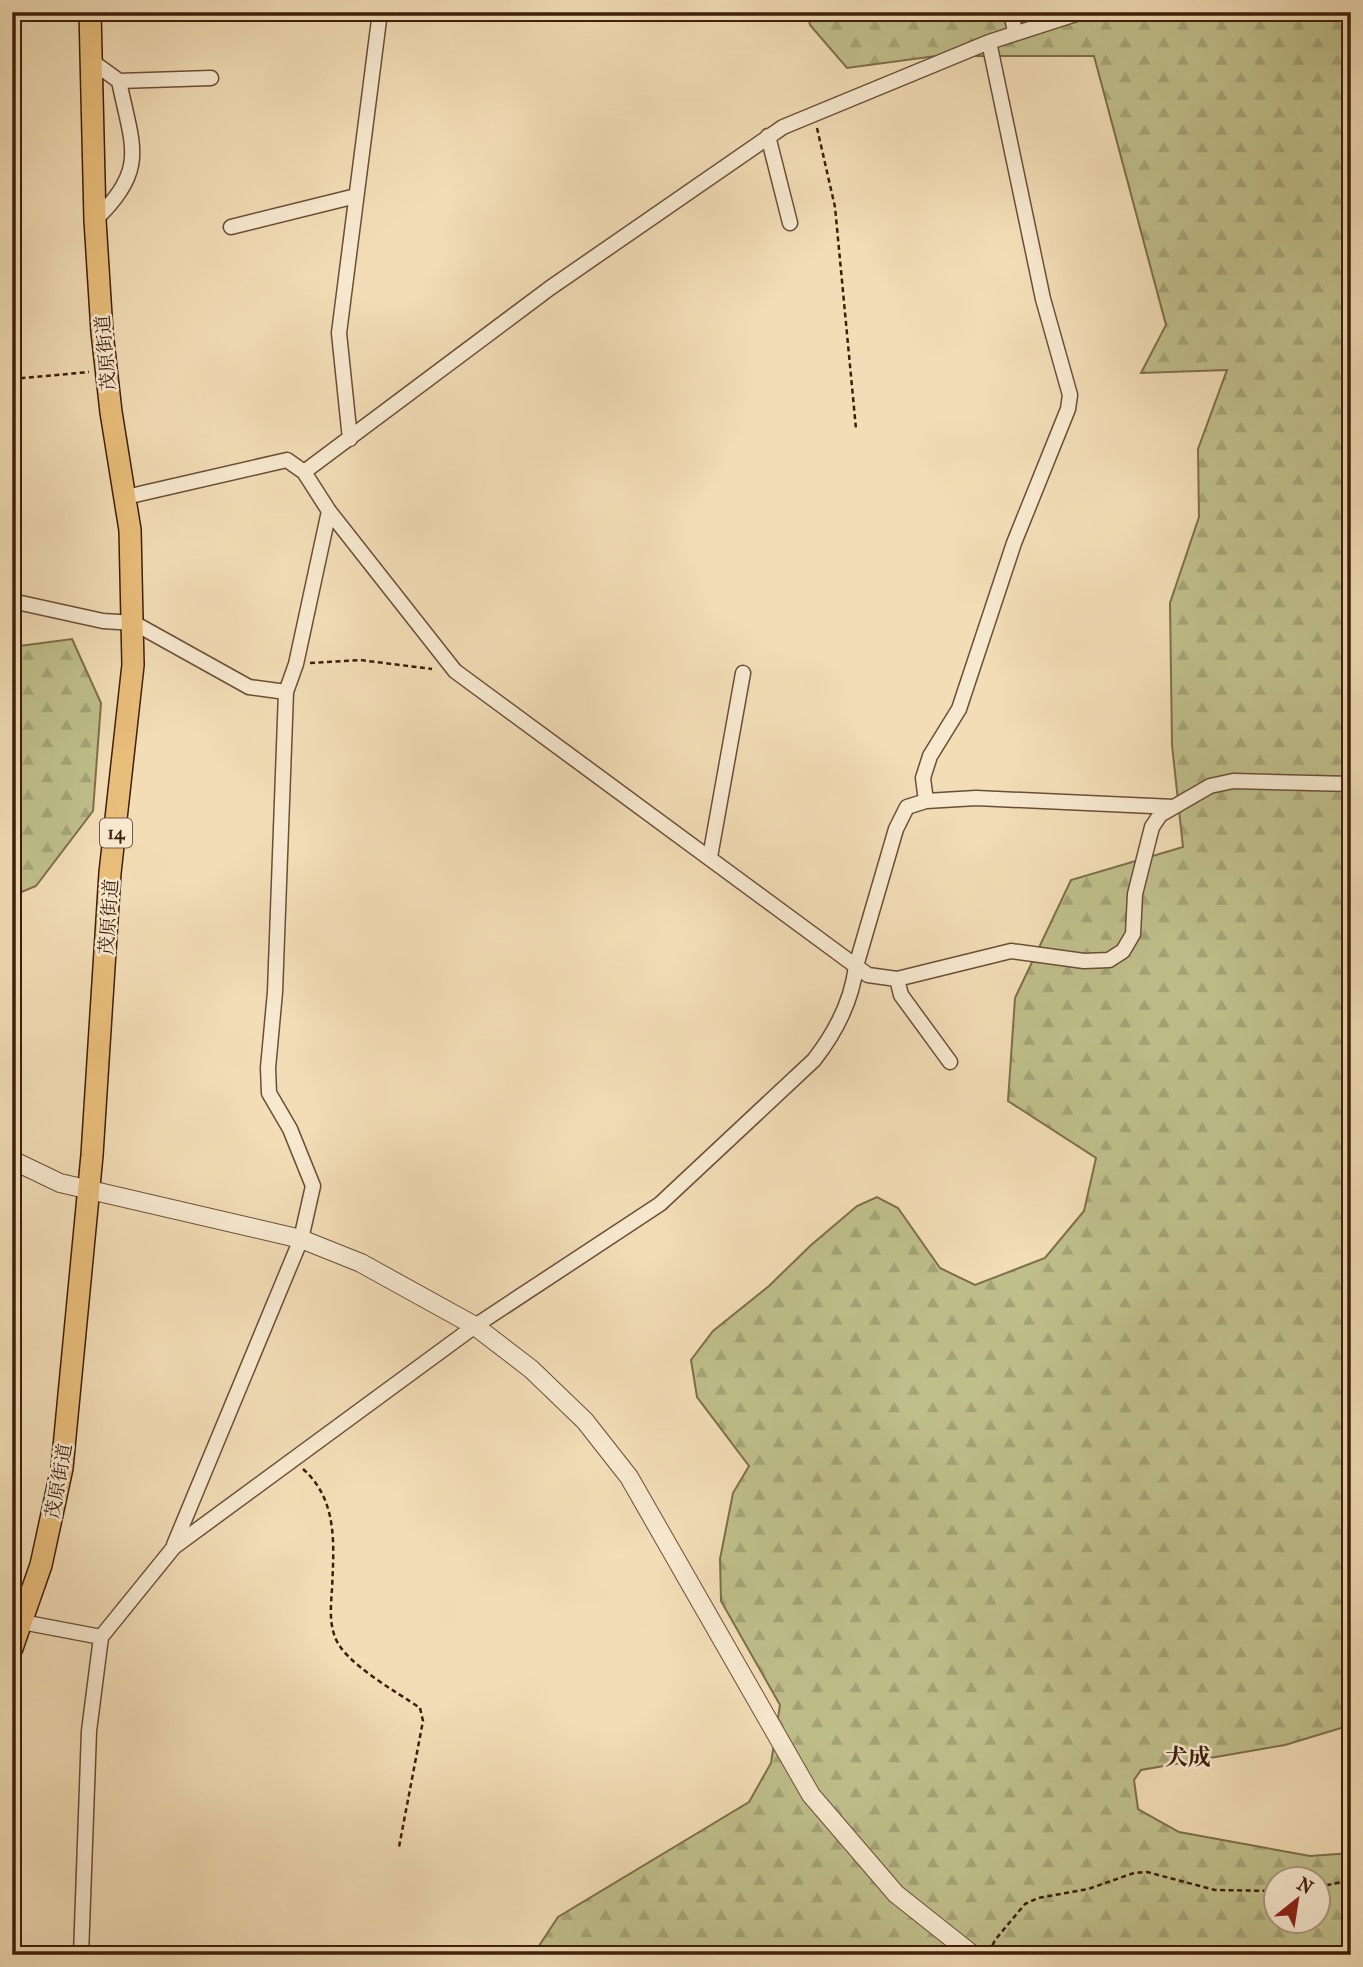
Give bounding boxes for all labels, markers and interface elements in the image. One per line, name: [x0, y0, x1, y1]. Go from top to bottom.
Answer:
street label: 茂原街道: [92, 314, 120, 392]
road number: 14: [100, 818, 132, 848]
street label: 茂原街道: [95, 878, 123, 956]
street label: 茂原街道: [42, 1442, 76, 1521]
district label: 犬成: [1165, 1744, 1211, 1771]
north arrow: [1262, 1866, 1332, 1936]
text: N: [1293, 1873, 1317, 1900]

